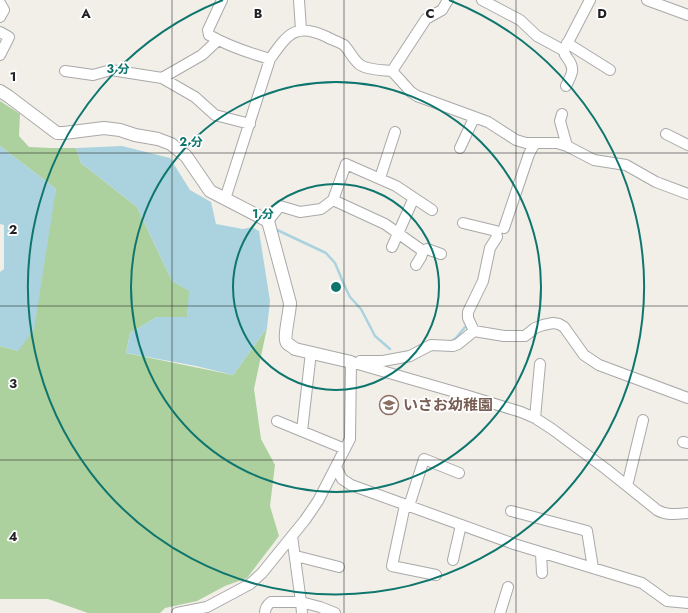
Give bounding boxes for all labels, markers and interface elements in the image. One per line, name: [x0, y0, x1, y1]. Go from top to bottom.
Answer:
text: A: [80, 4, 91, 23]
text: B: [254, 4, 263, 23]
text: C: [425, 4, 435, 23]
text: D: [597, 4, 607, 23]
text: 3 分: [106, 60, 130, 78]
text: 1: [10, 67, 16, 86]
text: 2 分: [179, 133, 203, 151]
text: 1 分: [252, 205, 274, 223]
text: 2: [9, 220, 17, 239]
centre of rings: [329, 280, 343, 294]
text: 3: [9, 374, 17, 393]
school or university icon: いさお幼稚園: [378, 394, 400, 416]
place label: いさお幼稚園: [403, 394, 493, 416]
text: 4: [8, 527, 18, 546]

